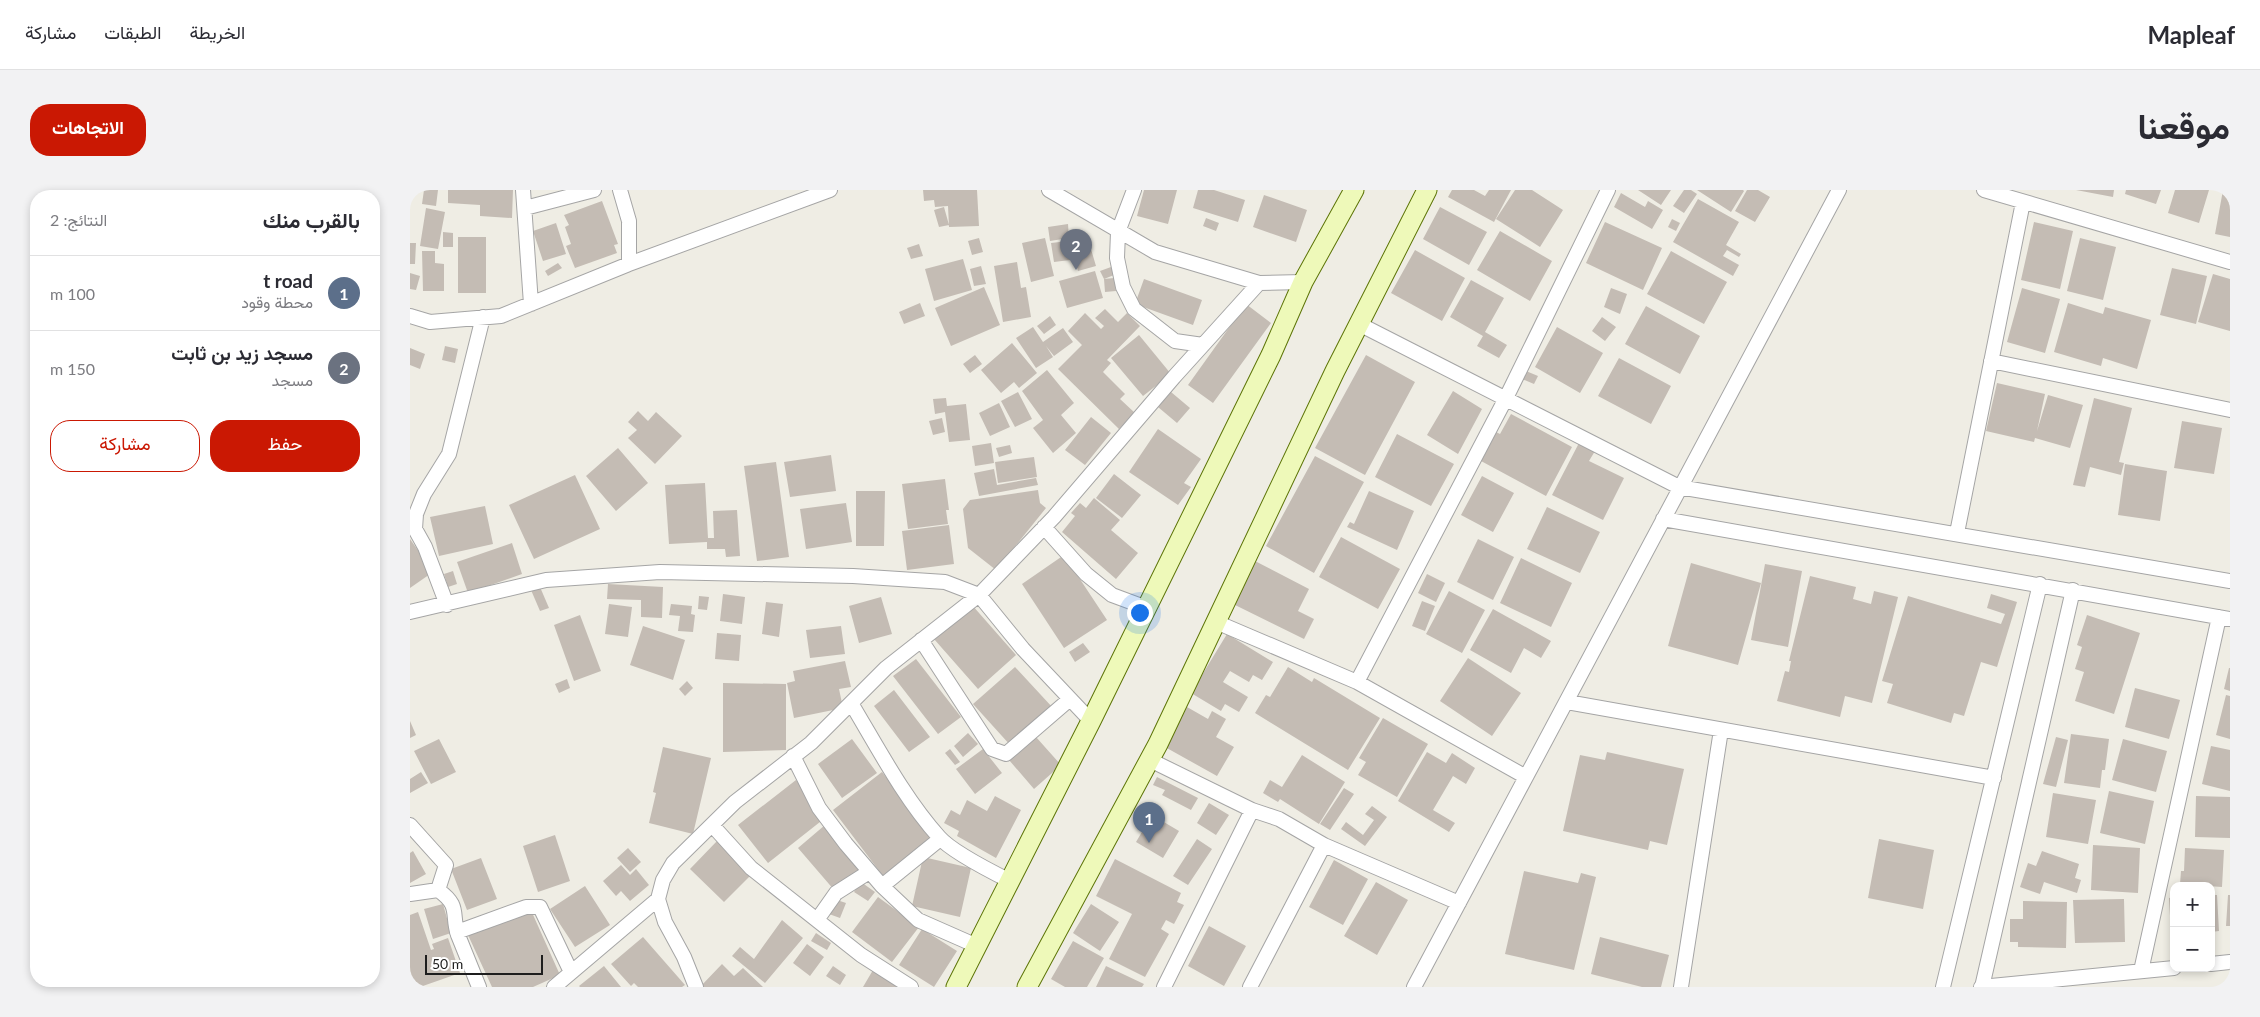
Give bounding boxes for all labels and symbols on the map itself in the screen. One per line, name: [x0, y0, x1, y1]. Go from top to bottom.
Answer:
pin: 2: [1060, 229, 1092, 270]
your location: [1127, 600, 1153, 626]
pin: 1: [1133, 802, 1165, 843]
scale bar: [425, 952, 542, 975]

